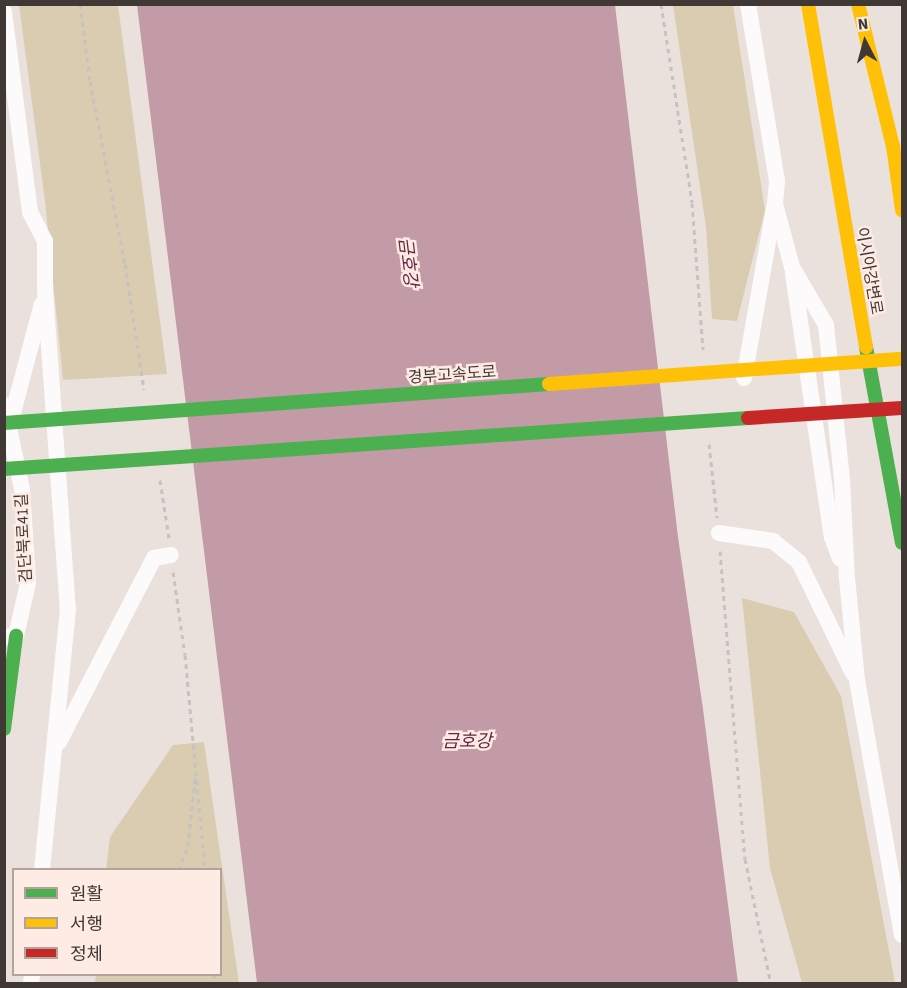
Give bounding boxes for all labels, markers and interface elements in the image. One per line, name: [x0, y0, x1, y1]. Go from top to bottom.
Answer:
north arrow: [835, 12, 895, 72]
text: N: [857, 13, 870, 36]
street label: 이시아강변로: [852, 226, 886, 316]
water label: 금호강: [393, 236, 421, 288]
street label: 경부고속도로: [407, 362, 497, 388]
street label: 검단북로41길: [12, 493, 36, 583]
water label: 금호강: [442, 731, 492, 753]
legend: [12, 868, 222, 976]
text: 원활: [70, 882, 103, 907]
text: 서행: [70, 912, 103, 937]
text: 정체: [70, 942, 103, 967]

